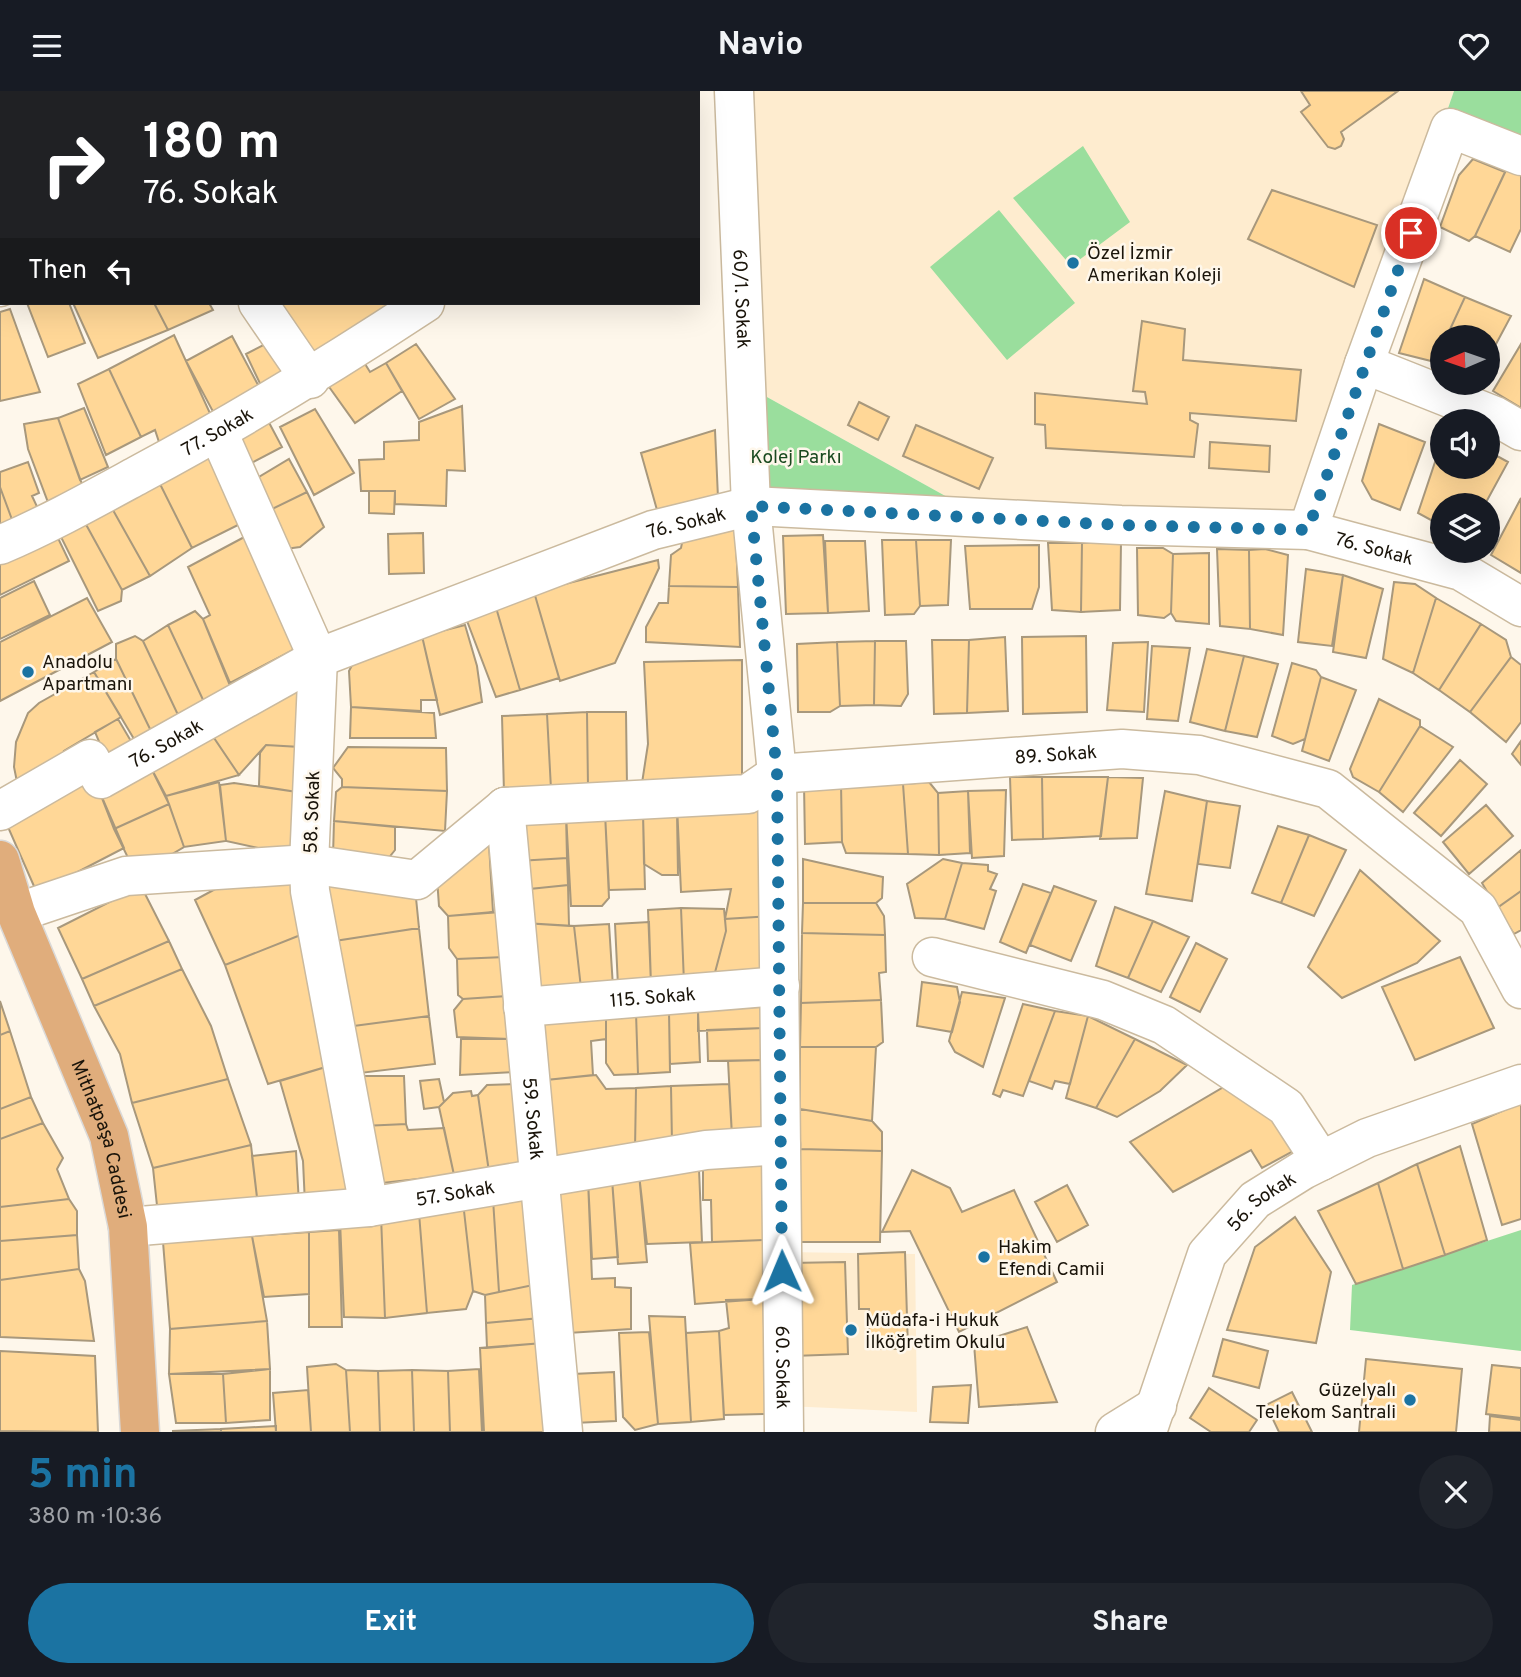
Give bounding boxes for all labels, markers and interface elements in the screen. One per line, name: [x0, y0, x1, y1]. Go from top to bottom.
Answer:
text: Navio: [718, 26, 803, 66]
icon: menu: [28, 27, 66, 65]
icon: heart: [1455, 27, 1493, 65]
text: 180 m: [143, 114, 280, 176]
icon: right: [28, 119, 119, 210]
text: 76. Sokak: [143, 175, 278, 215]
pin: [1381, 203, 1441, 263]
icon: arrive: [1392, 214, 1430, 252]
place label: Özel İzmir Amerikan Koleji: [1087, 241, 1221, 288]
street label: 60/1. Sokak: [726, 248, 755, 349]
icon: left: [101, 252, 139, 290]
text: Then: [28, 255, 87, 288]
marker: Özel İzmir Amerikan Koleji: [1065, 255, 1081, 271]
north arrow: [1430, 325, 1500, 395]
map controls: [1430, 325, 1500, 563]
street label: 77. Sokak: [178, 403, 258, 463]
button: sound: [1430, 409, 1500, 479]
park label: Kolej Parkı: [750, 446, 842, 470]
button: layers: [1430, 493, 1500, 563]
street label: 76. Sokak: [644, 503, 729, 545]
street label: 76. Sokak: [1332, 528, 1416, 572]
place label: Anadolu Apartmanı: [42, 651, 132, 697]
marker: Anadolu Apartmanı: [20, 664, 36, 680]
street label: 76. Sokak: [126, 715, 208, 775]
street label: 89. Sokak: [1014, 741, 1098, 771]
street label: 58. Sokak: [300, 770, 326, 854]
street label: 115. Sokak: [609, 983, 697, 1014]
street label: Mithatpaşa Caddesi: [65, 1057, 136, 1221]
street label: 59. Sokak: [516, 1076, 548, 1161]
street label: 56. Sokak: [1222, 1167, 1301, 1238]
street label: 57. Sokak: [414, 1176, 497, 1213]
position arrow: [745, 1234, 819, 1308]
place label: Hakim Efendi Camii: [998, 1236, 1105, 1282]
marker: Hakim Efendi Camii: [976, 1249, 992, 1265]
place label: Müdafa-i Hukuk İlköğretim Okulu: [865, 1309, 1005, 1355]
marker: Müdafa-i Hukuk İlköğretim Okulu: [843, 1322, 859, 1338]
street label: 60. Sokak: [769, 1325, 794, 1409]
place label: Güzelyalı Telekom Santrali: [1255, 1379, 1396, 1425]
marker: Güzelyalı Telekom Santrali: [1402, 1392, 1418, 1408]
text: 5 min: [28, 1450, 138, 1503]
button: close: [1419, 1455, 1493, 1529]
text: 380 m · 10:36: [28, 1503, 162, 1532]
button: Exit: [28, 1583, 754, 1663]
button: Share: [768, 1583, 1493, 1663]

